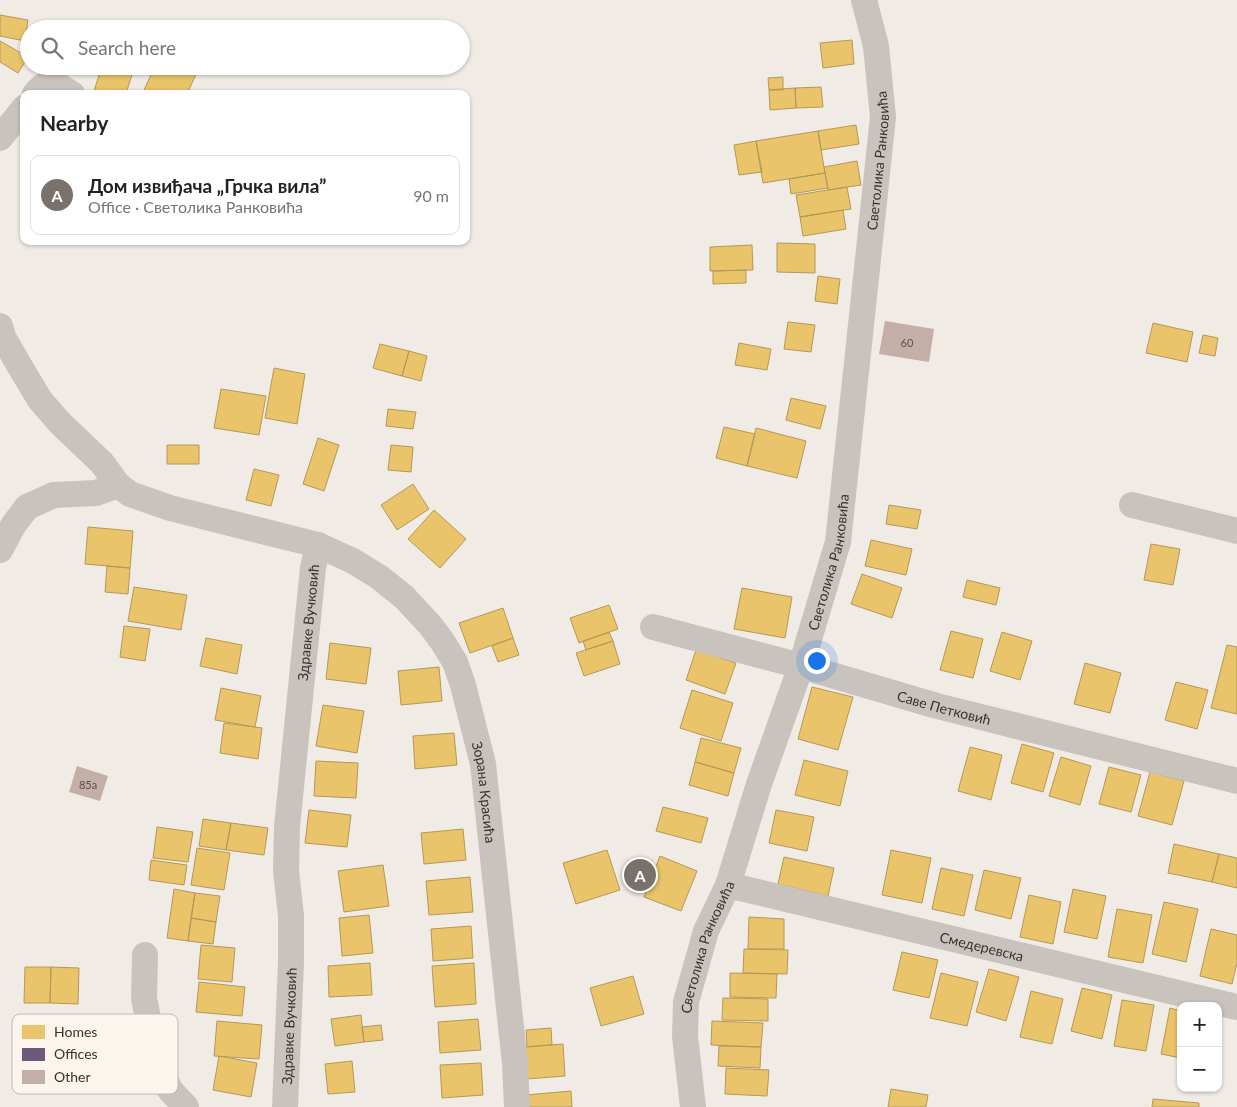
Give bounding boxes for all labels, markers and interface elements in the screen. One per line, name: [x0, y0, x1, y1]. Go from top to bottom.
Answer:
search box: [20, 20, 470, 75]
icon: search: [38, 34, 66, 62]
text: Search here: [78, 36, 176, 59]
street label: Светолика Ранковића: [863, 90, 892, 231]
text: Nearby: [40, 110, 108, 135]
text: Дом извиђача „Грчка вила”: [88, 174, 326, 197]
text: A: [51, 186, 63, 205]
text: 90 m: [413, 186, 449, 205]
text: Office · Светолика Ранковића: [88, 197, 303, 216]
house number: 60: [901, 336, 914, 349]
street label: Светолика Ранковића: [804, 493, 852, 632]
street label: Здравке Вучковић: [293, 563, 322, 682]
your location: [804, 648, 830, 674]
street label: Саве Петковић: [895, 686, 993, 728]
street label: Зорана Красића: [469, 739, 500, 844]
house number: 85a: [79, 778, 97, 791]
pin: A: [624, 856, 656, 894]
street label: Светолика Ранковића: [677, 879, 737, 1014]
street label: Смедеревска: [938, 928, 1025, 964]
street label: Здравке Вучковић: [277, 967, 299, 1085]
map controls: [1177, 1002, 1222, 1092]
button: +: [1177, 1002, 1222, 1047]
legend: [12, 1014, 178, 1094]
text: Homes: [54, 1023, 97, 1040]
text: Offices: [54, 1045, 98, 1062]
button: −: [1177, 1047, 1222, 1092]
text: Other: [54, 1068, 91, 1085]

